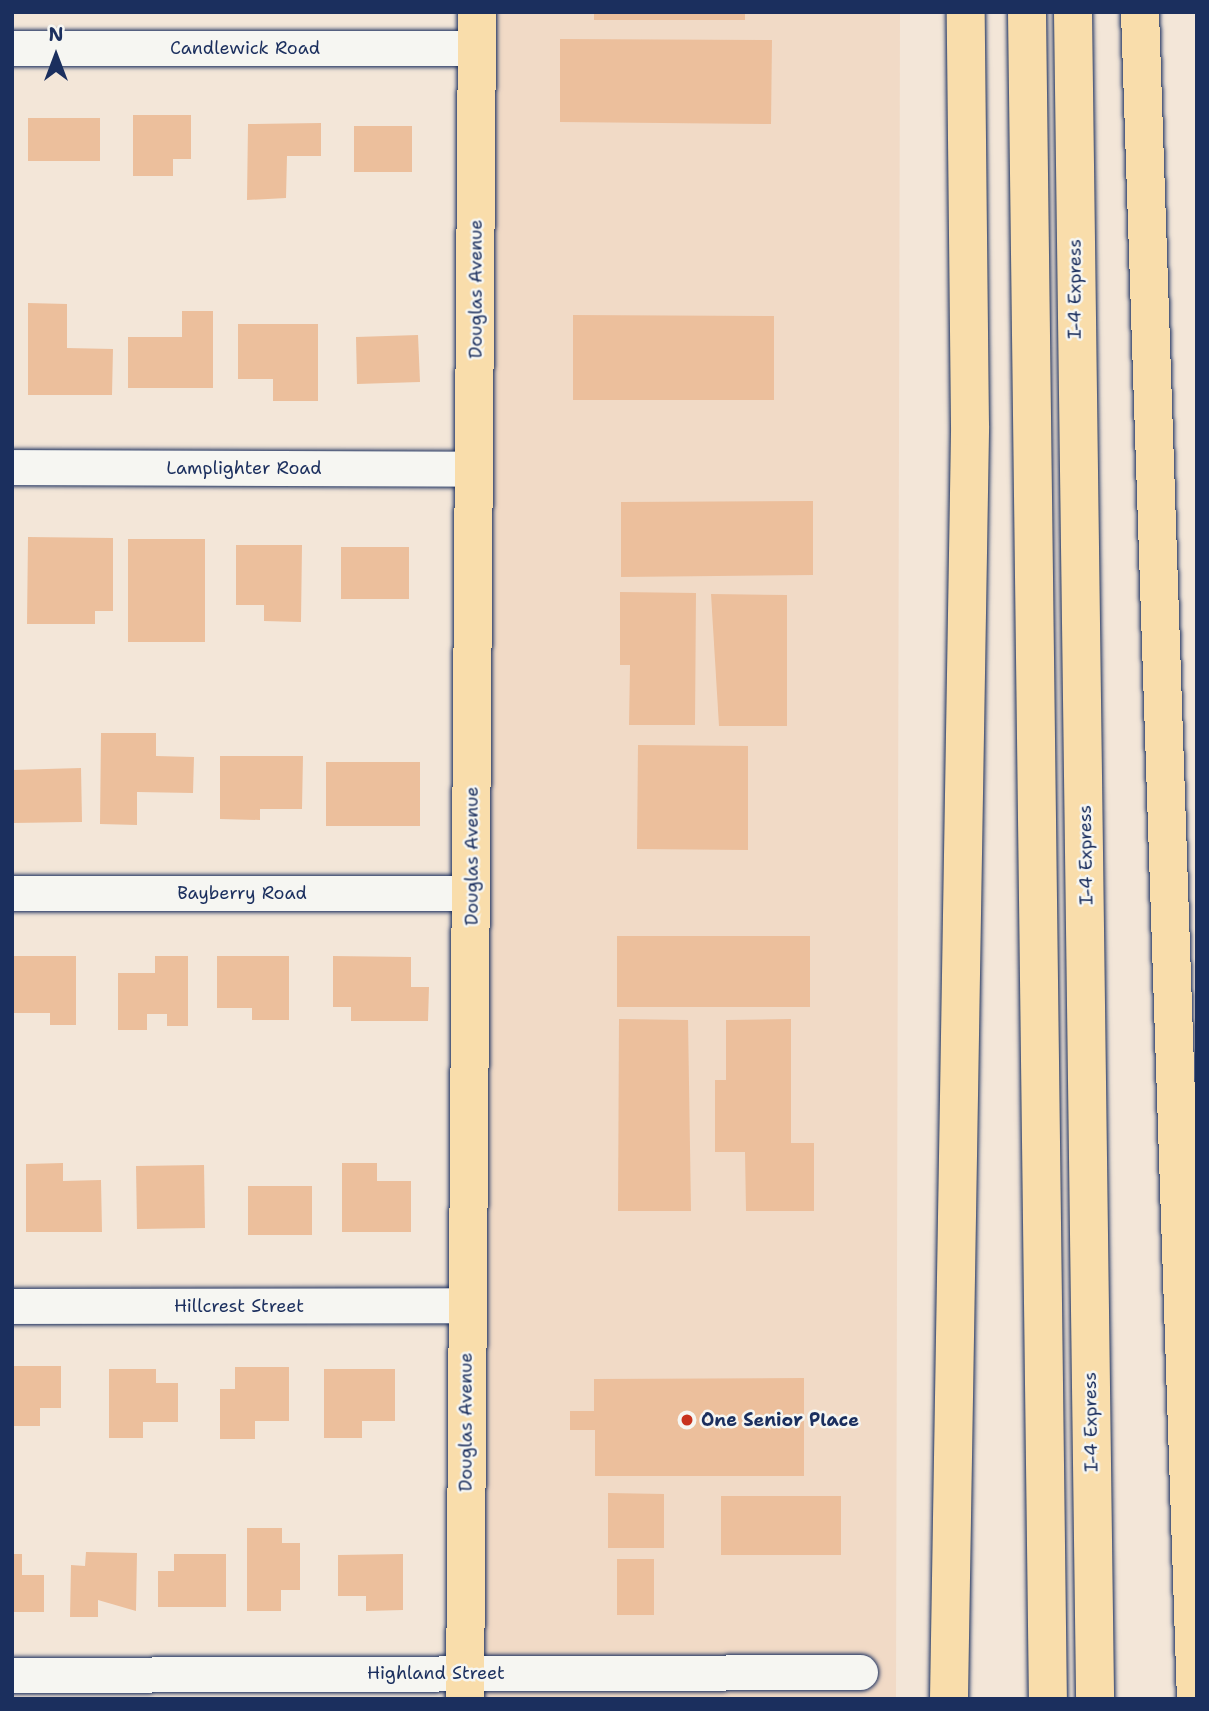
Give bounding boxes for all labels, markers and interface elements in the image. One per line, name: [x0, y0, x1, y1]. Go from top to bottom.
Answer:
north arrow: [21, 21, 91, 91]
text: N: [48, 22, 64, 47]
street label: Candlewick Road: [170, 37, 320, 59]
street label: Douglas Avenue: [465, 220, 487, 358]
street label: I-4 Express: [1064, 239, 1086, 339]
street label: Lamplighter Road: [166, 457, 322, 479]
street label: Douglas Avenue: [461, 787, 483, 925]
street label: I-4 Express: [1074, 805, 1098, 905]
street label: Bayberry Road: [177, 882, 307, 904]
street label: Hillcrest Street: [174, 1295, 304, 1317]
street label: Douglas Avenue: [455, 1353, 477, 1491]
street label: I-4 Express: [1079, 1372, 1103, 1472]
place label: One Senior Place: [701, 1409, 859, 1431]
marker: One Senior Place: [679, 1412, 695, 1428]
street label: Highland Street: [367, 1662, 505, 1684]

